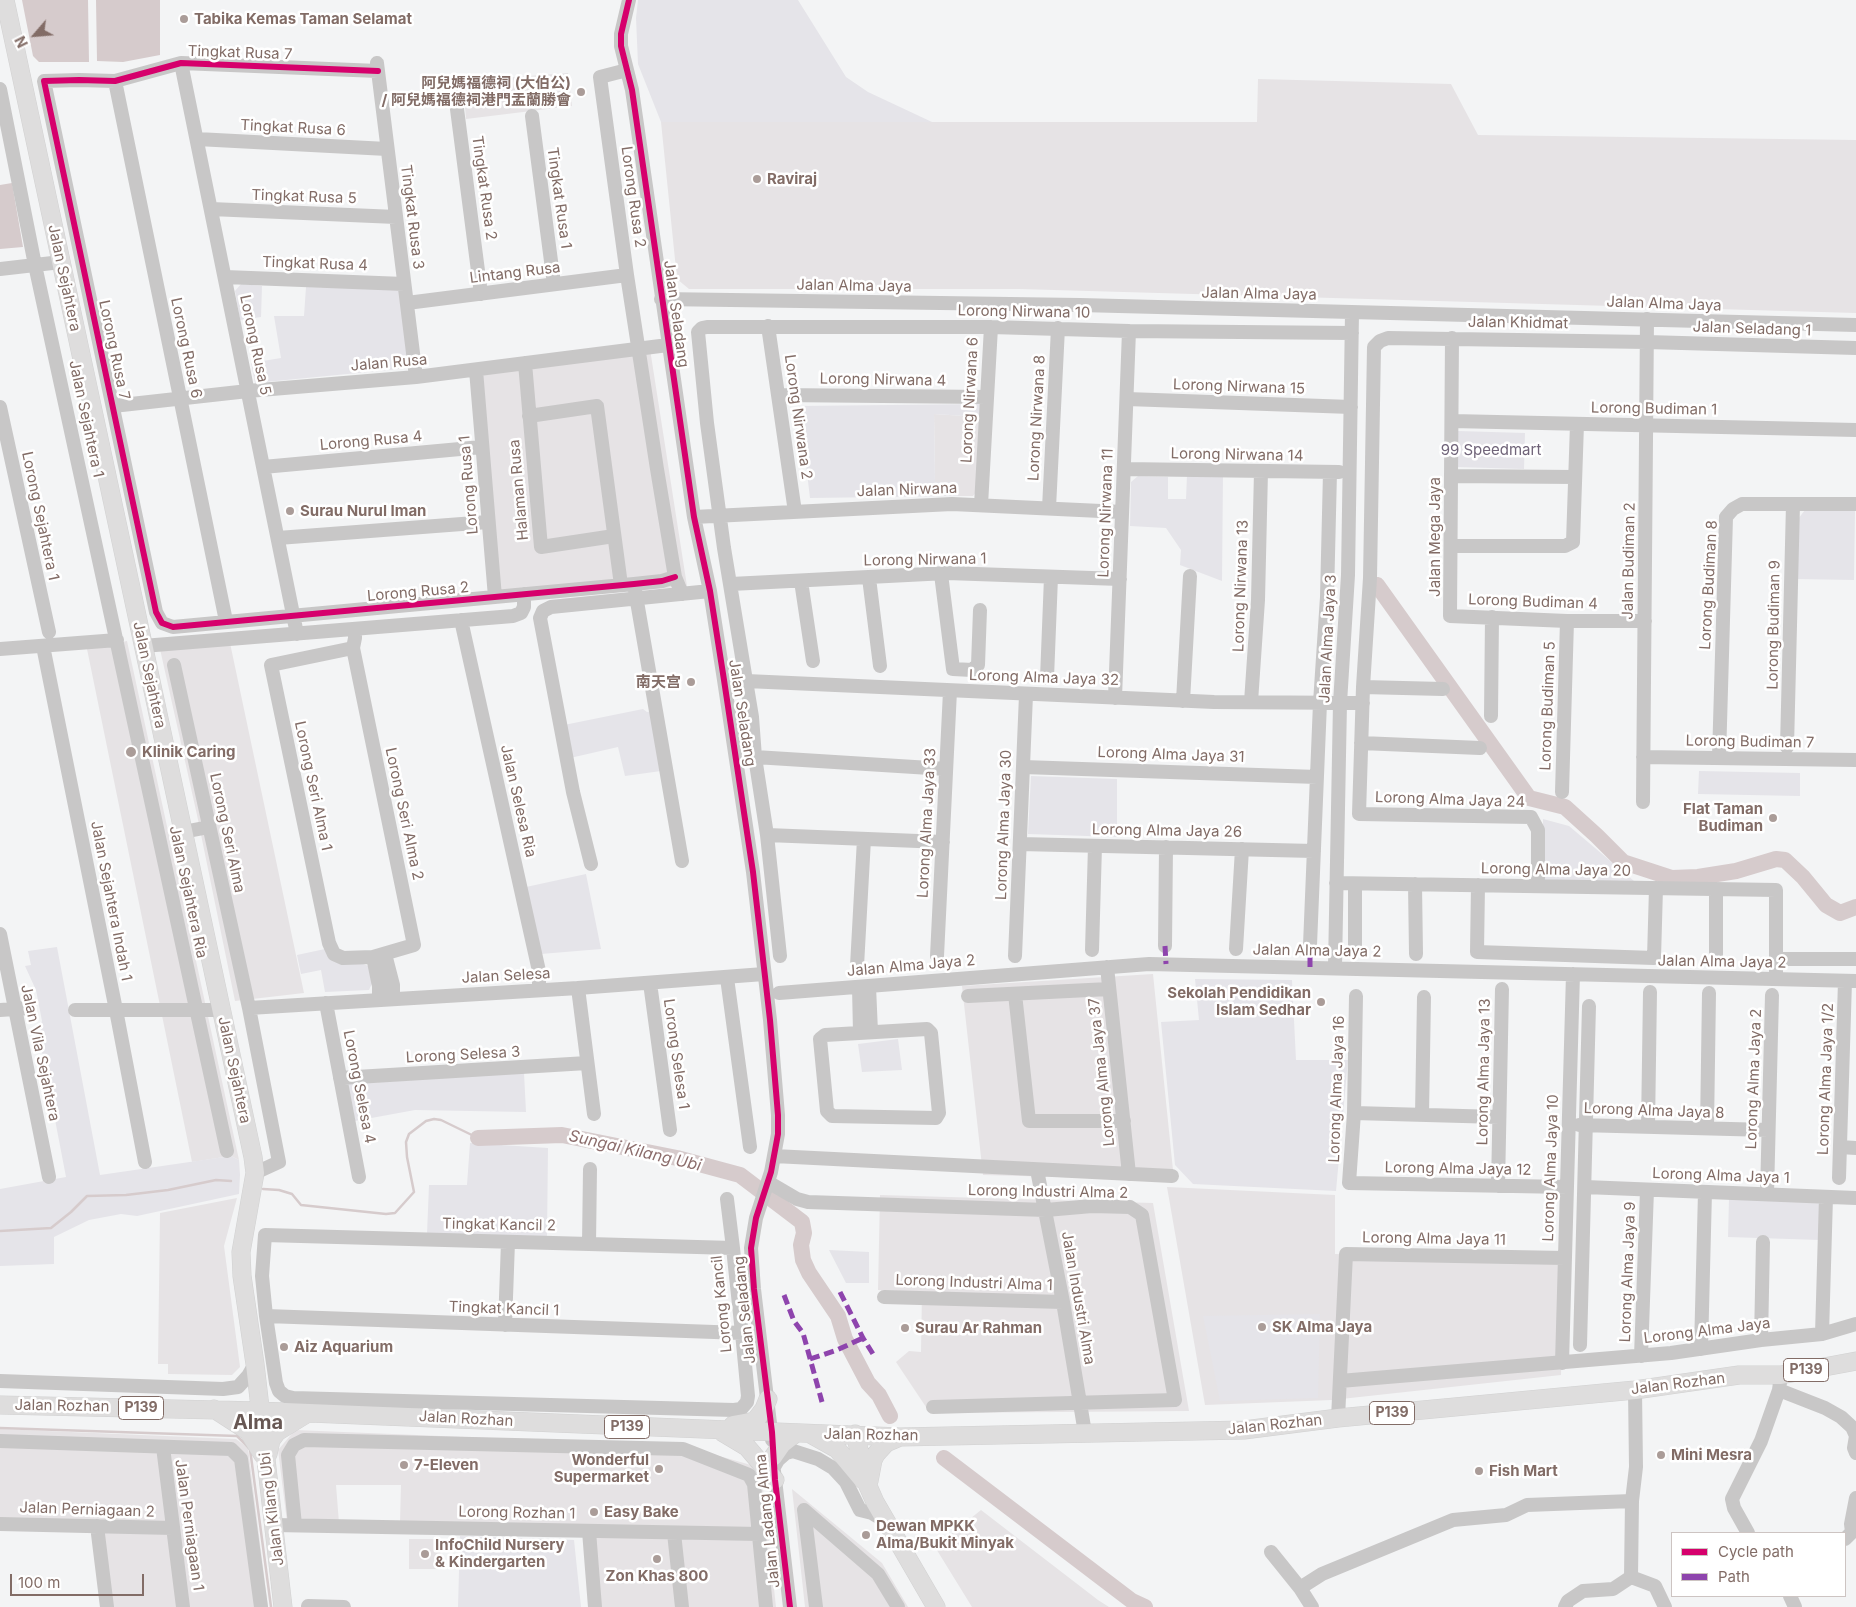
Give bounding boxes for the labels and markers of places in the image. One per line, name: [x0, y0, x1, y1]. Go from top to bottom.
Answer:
place label: Tabika Kemas Taman Selamat: [194, 10, 412, 28]
marker: Tabika Kemas Taman Selamat: [178, 13, 190, 25]
place label: 阿兒媽福德祠 (大伯公) / 阿兒媽福德祠港門盂蘭勝會: [382, 74, 571, 109]
marker: 阿兒媽福德祠 (大伯公) / 阿兒媽福德祠港門盂蘭勝會: [575, 86, 587, 98]
place label: Raviraj: [767, 170, 817, 188]
marker: Raviraj: [751, 173, 763, 185]
place label: Surau Nurul Iman: [300, 502, 426, 520]
marker: Surau Nurul Iman: [284, 505, 296, 517]
place label: 南天宫: [636, 673, 681, 691]
marker: 南天宫: [685, 676, 697, 688]
place label: Klinik Caring: [142, 743, 235, 761]
marker: Klinik Caring: [124, 745, 138, 759]
place label: Flat Taman Budiman: [1683, 800, 1763, 835]
marker: Flat Taman Budiman: [1767, 812, 1779, 824]
place label: Sekolah Pendidikan Islam Sedhar: [1167, 984, 1311, 1019]
marker: Sekolah Pendidikan Islam Sedhar: [1315, 996, 1327, 1008]
place label: SK Alma Jaya: [1272, 1318, 1372, 1336]
place label: Surau Ar Rahman: [915, 1319, 1042, 1337]
marker: SK Alma Jaya: [1256, 1321, 1268, 1333]
marker: Surau Ar Rahman: [899, 1322, 911, 1334]
place label: Aiz Aquarium: [294, 1338, 393, 1356]
marker: Aiz Aquarium: [278, 1341, 290, 1353]
place label: Mini Mesra: [1671, 1446, 1752, 1464]
marker: Mini Mesra: [1655, 1449, 1667, 1461]
place label: Wonderful Supermarket: [554, 1451, 649, 1486]
place label: 7-Eleven: [414, 1456, 479, 1474]
marker: 7-Eleven: [398, 1459, 410, 1471]
place label: Fish Mart: [1489, 1462, 1558, 1480]
marker: Wonderful Supermarket: [653, 1463, 665, 1475]
marker: Fish Mart: [1473, 1465, 1485, 1477]
place label: Easy Bake: [604, 1503, 679, 1521]
marker: Easy Bake: [588, 1506, 600, 1518]
place label: Dewan MPKK Alma/Bukit Minyak: [876, 1517, 1014, 1552]
marker: Dewan MPKK Alma/Bukit Minyak: [860, 1529, 872, 1541]
place label: InfoChild Nursery & Kindergarten: [435, 1536, 565, 1571]
marker: InfoChild Nursery & Kindergarten: [419, 1548, 431, 1560]
marker: Zon Khas 800: [651, 1553, 663, 1565]
place label: Zon Khas 800: [606, 1567, 708, 1585]

